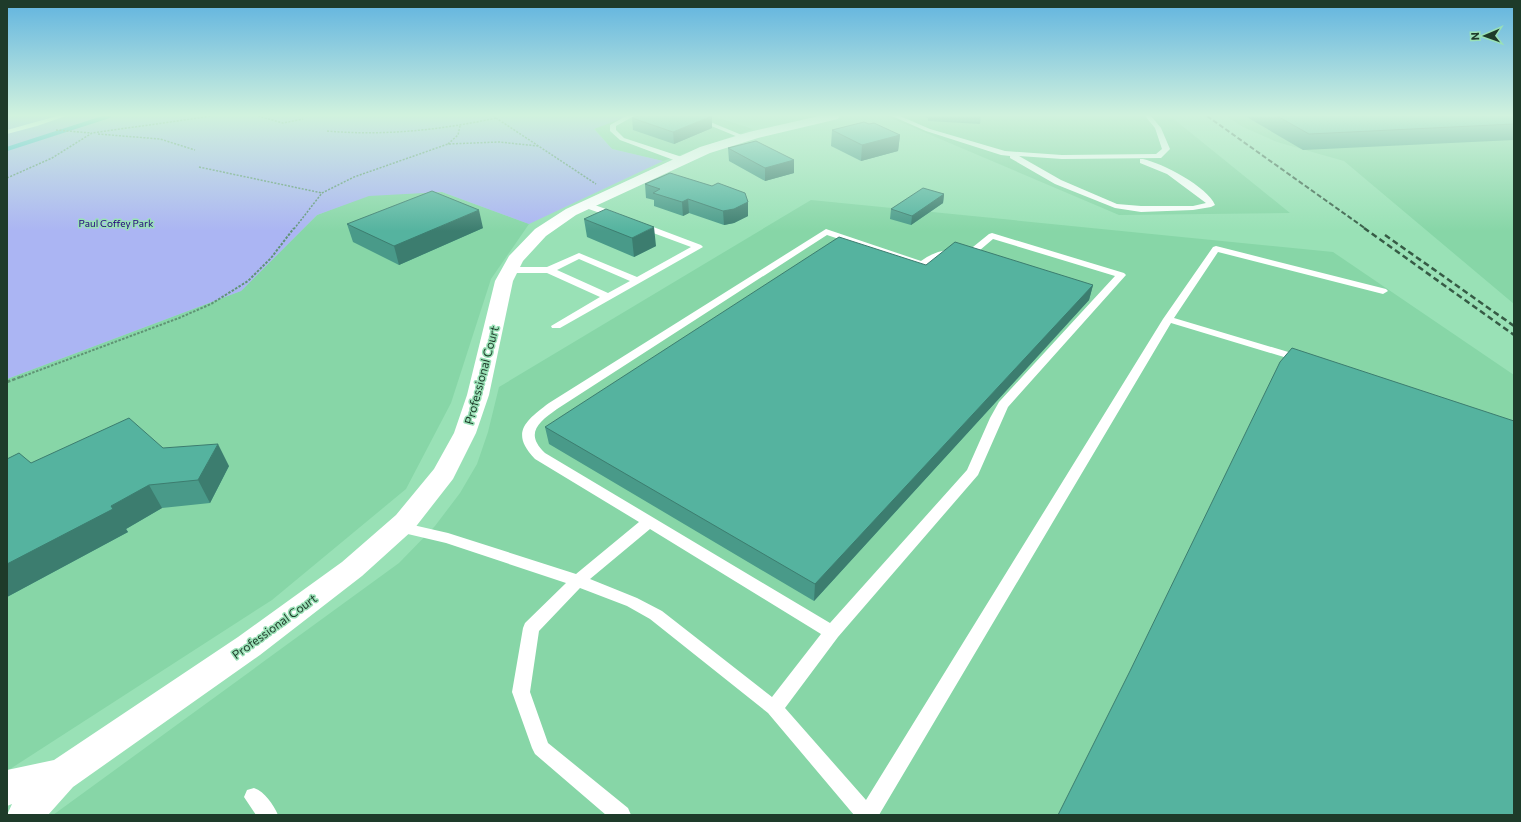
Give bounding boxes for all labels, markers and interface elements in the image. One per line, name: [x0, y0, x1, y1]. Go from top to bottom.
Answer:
north arrow: [1465, 16, 1505, 56]
text: N: [1468, 32, 1481, 41]
park label: Paul Coffey Park: [79, 217, 154, 229]
street label: Professional Court: [461, 324, 501, 426]
street label: Professional Court: [229, 590, 319, 661]

